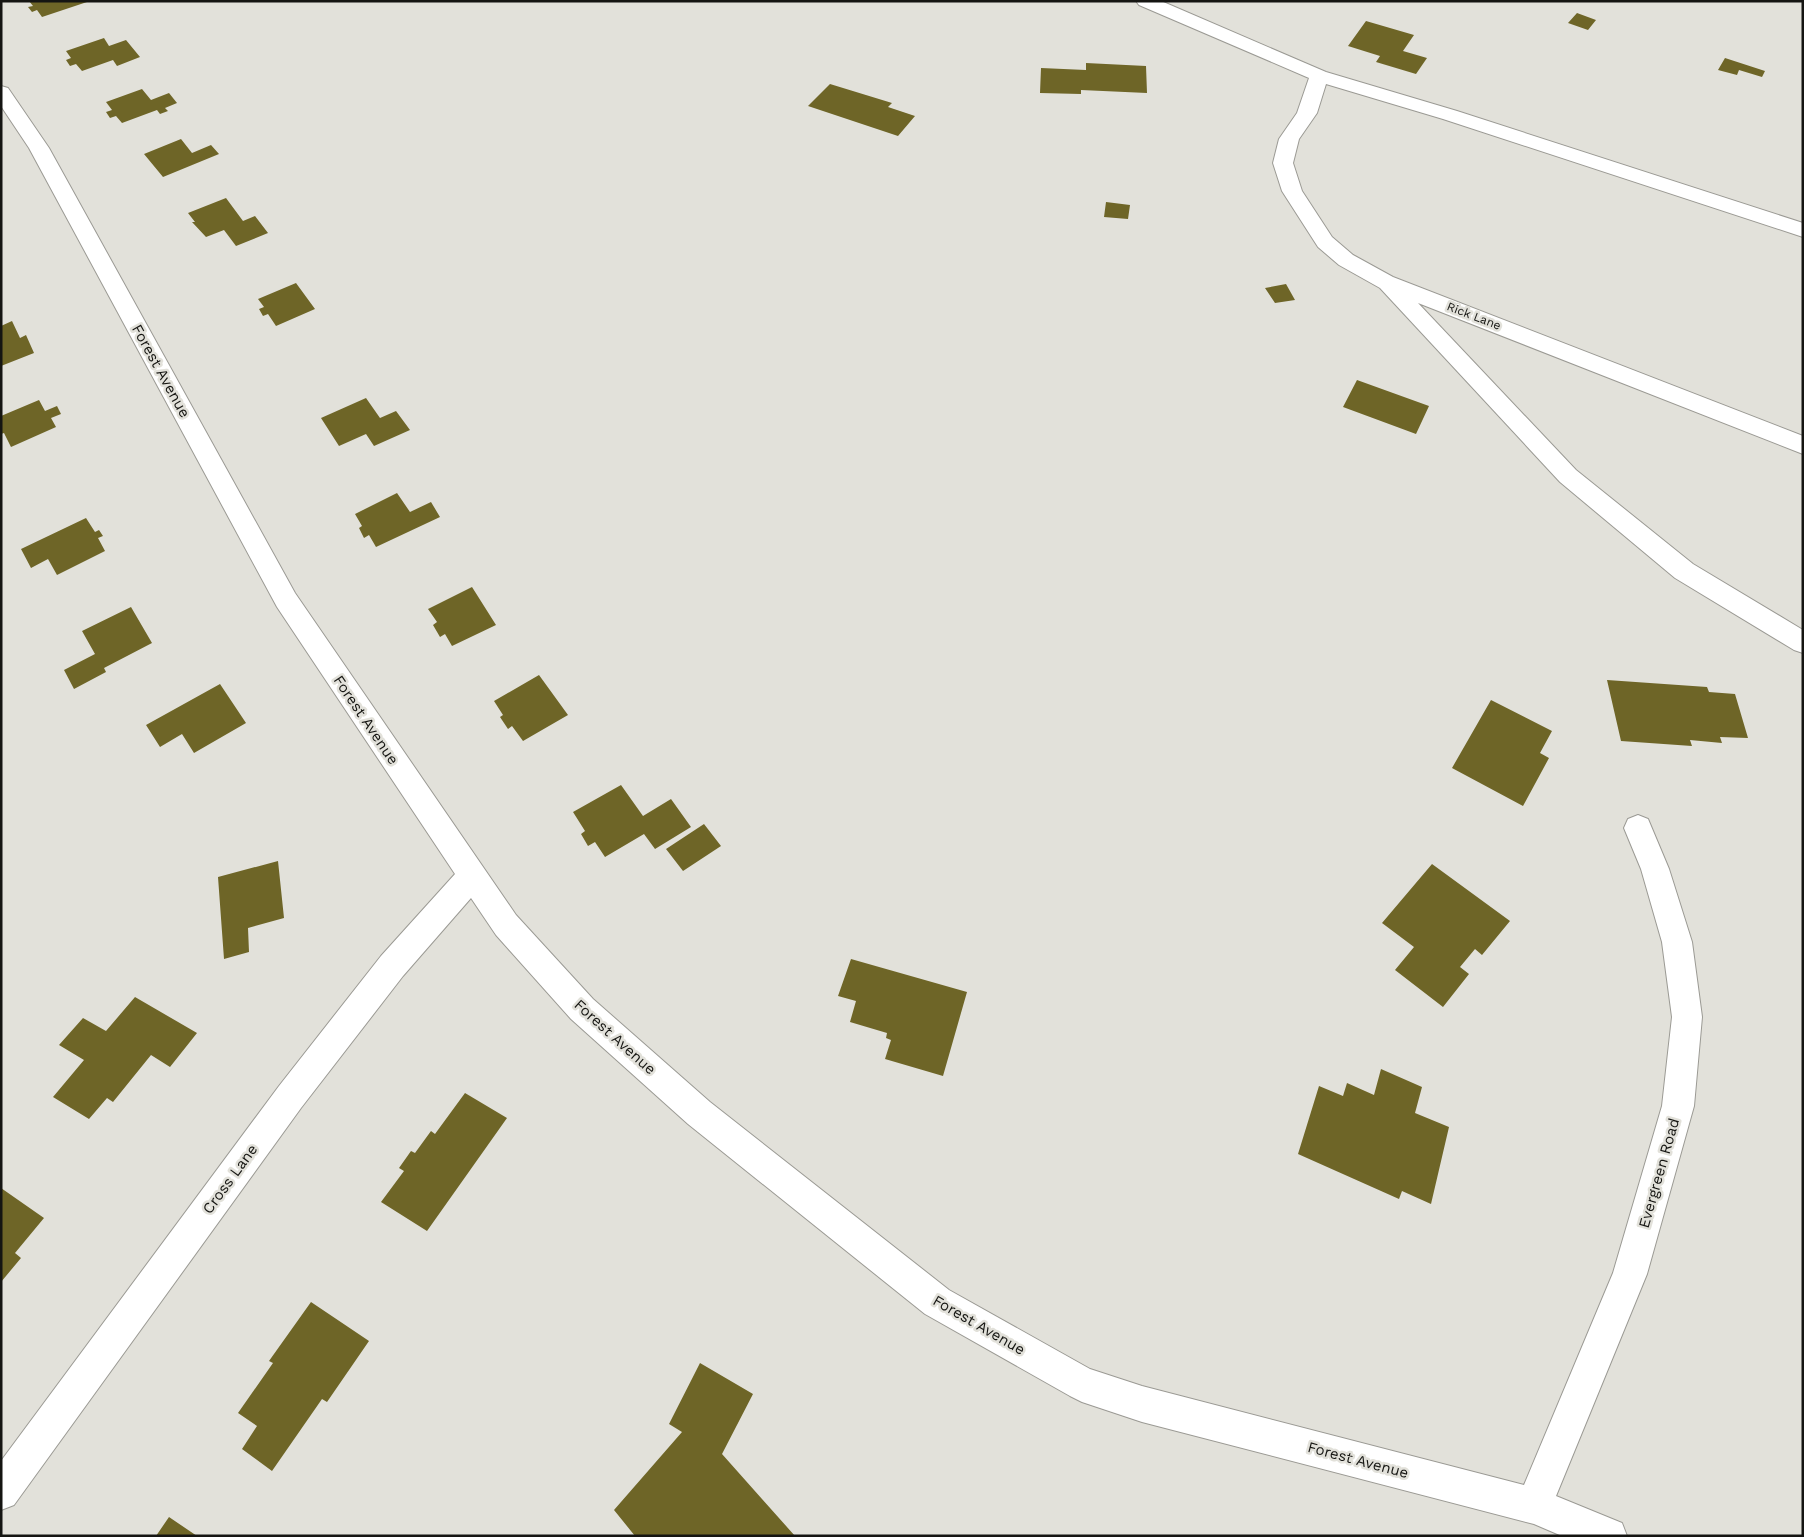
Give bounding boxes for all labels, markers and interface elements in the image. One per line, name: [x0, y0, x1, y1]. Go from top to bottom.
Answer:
street label: Rick Lane: [1445, 299, 1503, 333]
street label: Forest Avenue: [128, 321, 194, 421]
street label: Forest Avenue: [330, 672, 402, 768]
street label: Forest Avenue: [570, 996, 660, 1078]
street label: Evergreen Road: [1635, 1116, 1683, 1230]
street label: Cross Lane: [199, 1141, 261, 1217]
street label: Forest Avenue: [930, 1291, 1028, 1359]
street label: Forest Avenue: [1306, 1438, 1410, 1482]

